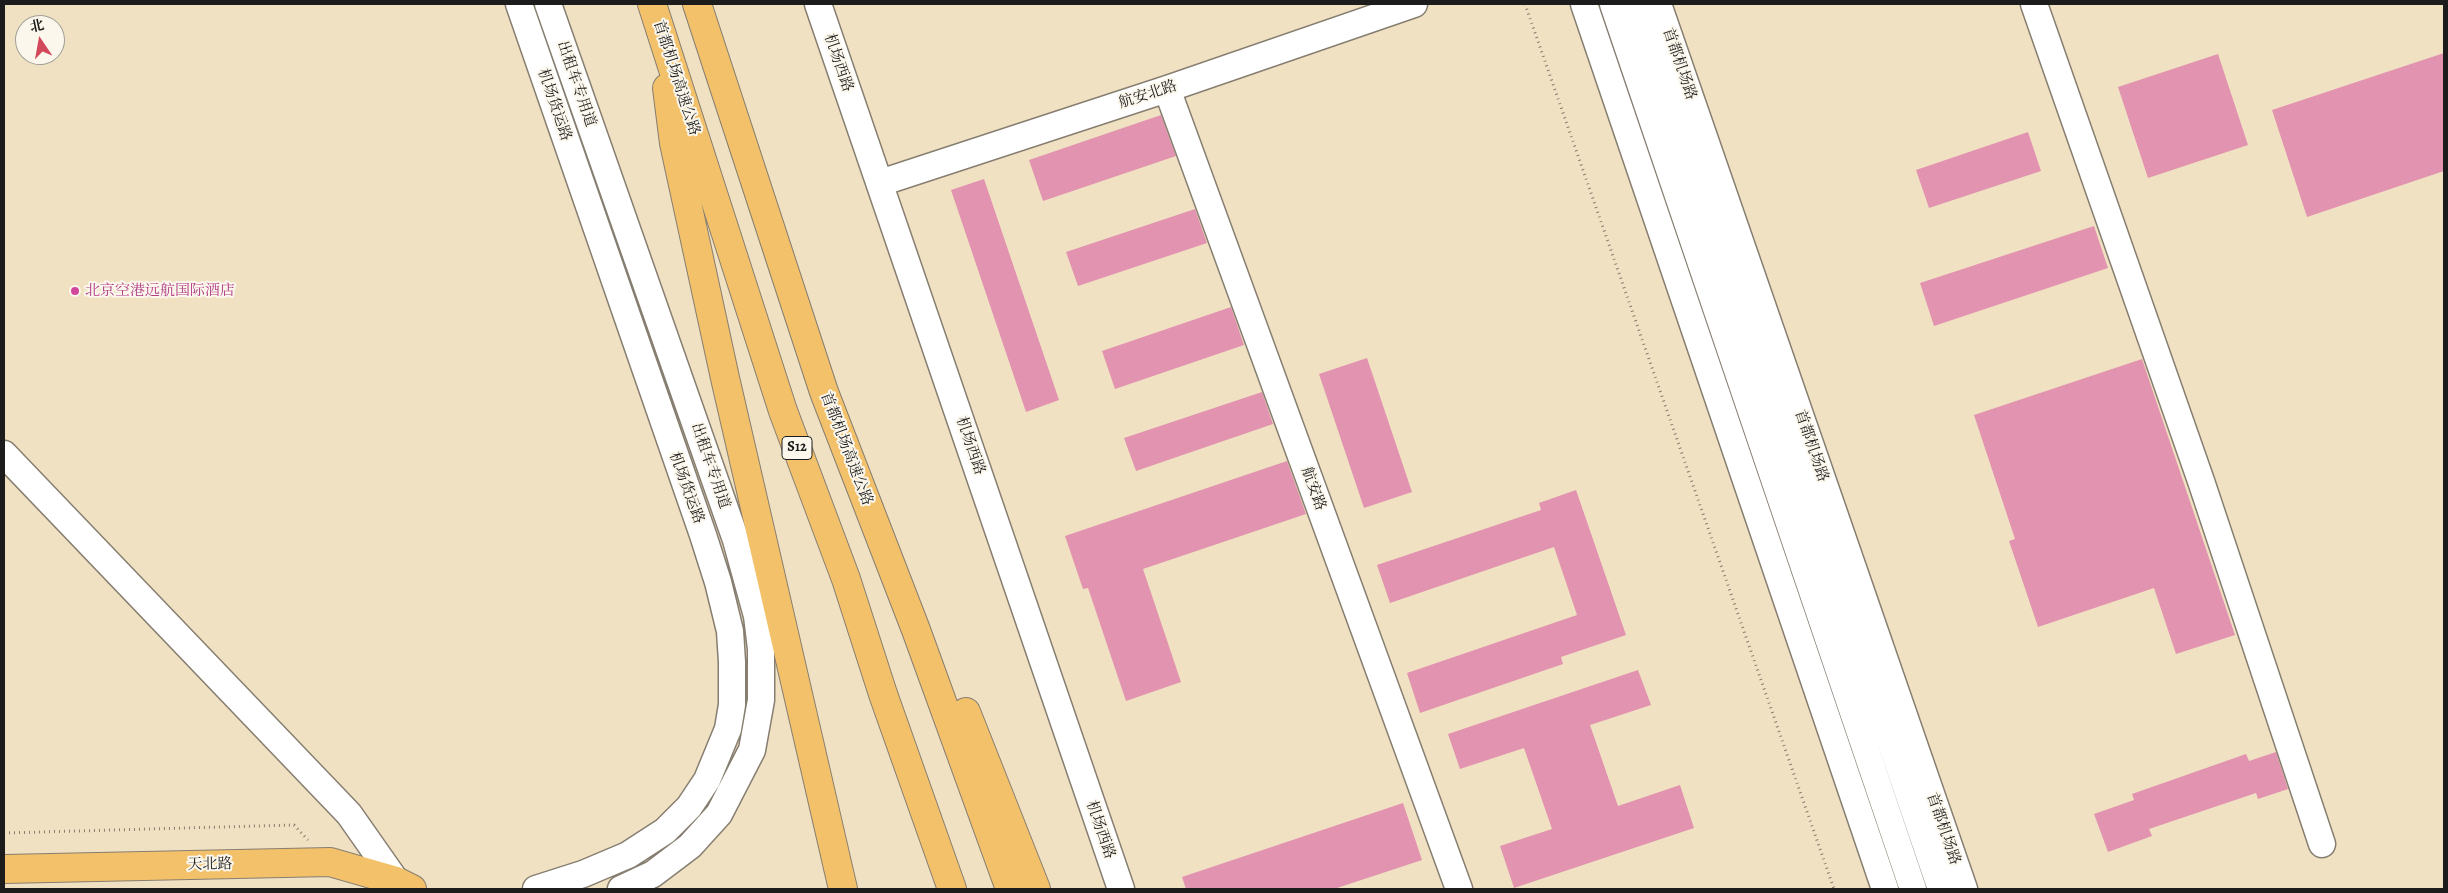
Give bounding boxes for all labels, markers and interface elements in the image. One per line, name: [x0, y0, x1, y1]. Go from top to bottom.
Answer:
north arrow: [15, 15, 65, 65]
text: 北: [28, 15, 46, 37]
street label: 首都机场高速公路: [649, 18, 703, 138]
street label: 首都机场路: [1658, 26, 1700, 102]
street label: 机场西路: [820, 32, 856, 94]
street label: 出租车专用道: [553, 39, 599, 129]
street label: 机场货运路: [533, 67, 575, 143]
street label: 航安北路: [1117, 77, 1179, 113]
place label: 北京空港远航国际酒店: [85, 282, 235, 300]
marker: 北京空港远航国际酒店: [69, 285, 81, 297]
street label: 首都机场高速公路: [816, 390, 876, 508]
street label: 首都机场路: [1790, 408, 1832, 484]
street label: 机场西路: [952, 415, 988, 477]
street label: 出租车专用道: [687, 421, 733, 511]
road number: S12: [782, 436, 812, 459]
street label: 机场货运路: [665, 450, 707, 526]
street label: 航安路: [1297, 465, 1329, 513]
street label: 首都机场路: [1922, 791, 1964, 867]
street label: 机场西路: [1082, 799, 1118, 861]
street label: 天北路: [187, 856, 233, 874]

